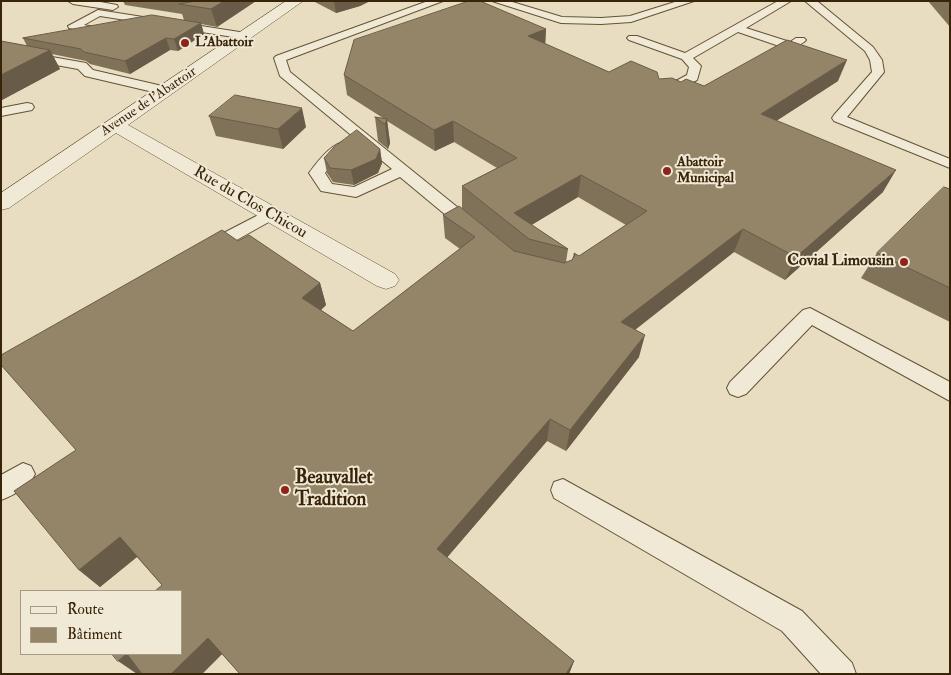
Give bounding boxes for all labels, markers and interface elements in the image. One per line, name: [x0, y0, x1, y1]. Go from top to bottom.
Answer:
place label: L'Abattoir: [195, 35, 253, 51]
marker: L'Abattoir: [179, 37, 191, 49]
street label: Avenue de l'Abattoir: [98, 64, 200, 140]
place label: Abattoir Municipal: [677, 155, 734, 188]
street label: Rue du Clos Chicou: [190, 163, 310, 243]
marker: Abattoir Municipal: [661, 165, 673, 177]
place label: Covial Limousin: [787, 252, 894, 272]
marker: Covial Limousin: [898, 256, 910, 268]
place label: Beauvallet Tradition: [295, 468, 373, 512]
marker: Beauvallet Tradition: [279, 484, 291, 496]
legend: [20, 590, 182, 655]
text: Route: [67, 600, 104, 619]
text: Bâtiment: [67, 625, 122, 644]

